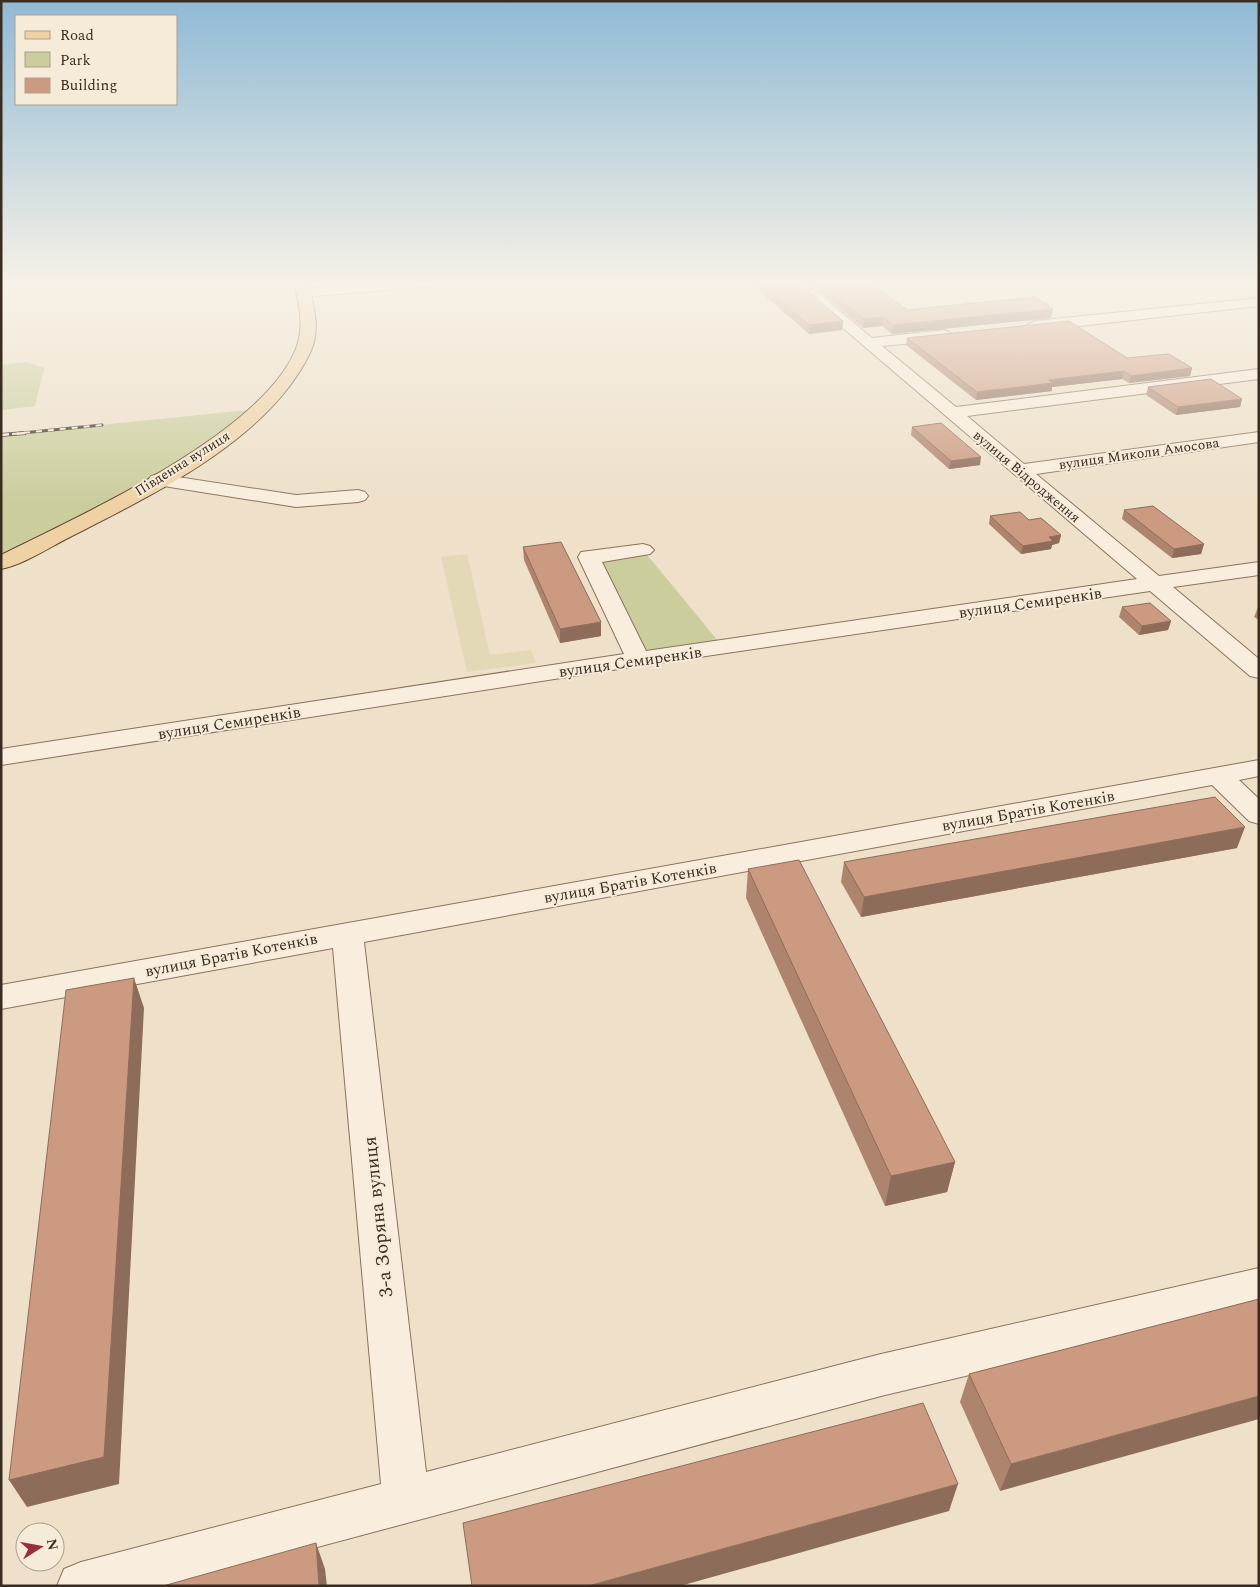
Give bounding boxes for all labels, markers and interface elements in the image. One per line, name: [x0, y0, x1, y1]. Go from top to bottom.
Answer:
legend: [15, 15, 178, 105]
text: Road: [60, 24, 94, 47]
text: Park: [60, 49, 91, 72]
text: Building: [60, 74, 117, 97]
street label: вулиця Відродження: [968, 425, 1085, 528]
street label: Південна вулиця: [130, 426, 234, 501]
street label: вулиця Миколи Амосова: [1057, 432, 1221, 475]
street label: вулиця Семиренків: [957, 581, 1103, 625]
street label: вулиця Семиренків: [557, 640, 703, 684]
street label: вулиця Семиренків: [156, 700, 302, 746]
street label: вулиця Братів Котенків: [940, 784, 1116, 838]
street label: вулиця Братів Котенків: [542, 856, 718, 910]
street label: вулиця Братів Котенків: [143, 926, 319, 983]
street label: 3-а Зоряна вулиця: [356, 1135, 401, 1299]
north arrow: [15, 1522, 65, 1572]
text: N: [41, 1537, 64, 1552]

